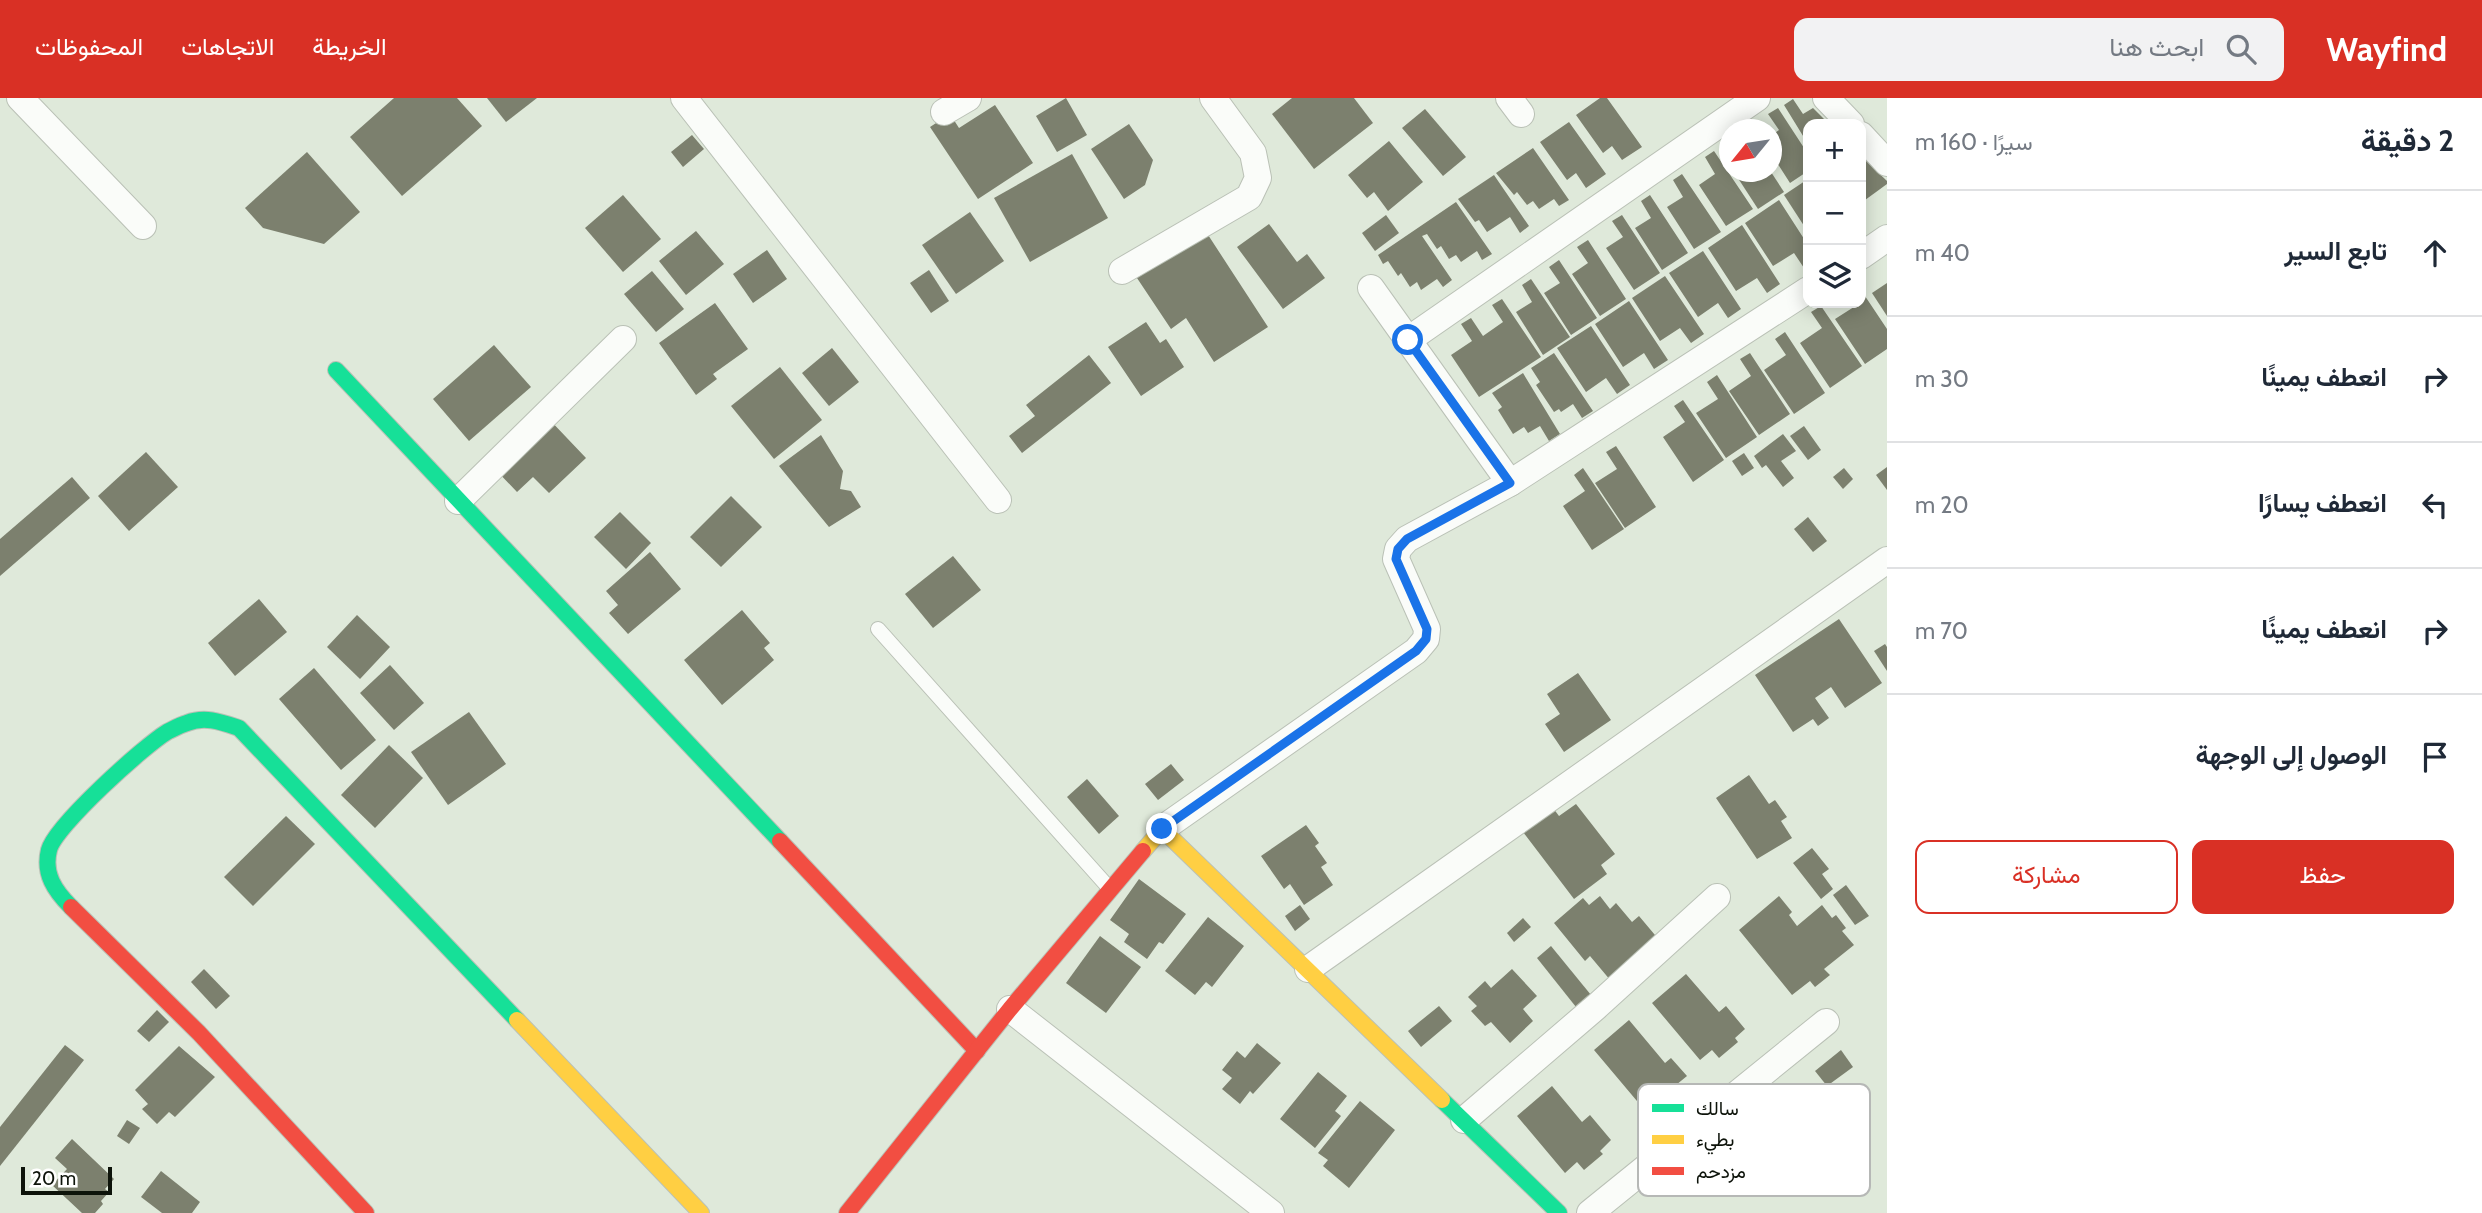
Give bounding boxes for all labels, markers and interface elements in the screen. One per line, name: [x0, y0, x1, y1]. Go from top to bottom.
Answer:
search box: [1794, 18, 2284, 81]
text: Wayfind: [2326, 29, 2447, 69]
icon: search: [2222, 30, 2260, 68]
text: ابحث هنا: [2109, 31, 2204, 63]
text: المحفوظات: [35, 32, 143, 61]
text: الاتجاهات: [181, 32, 274, 61]
text: الخريطة: [312, 32, 387, 61]
north arrow: [1719, 119, 1782, 182]
map controls: [1803, 119, 1866, 308]
button: +: [1803, 119, 1866, 182]
text: 2 دقيقة: [2361, 122, 2454, 159]
text: سيرًا · 160 m: [1915, 128, 2033, 156]
button: −: [1803, 182, 1866, 245]
icon: ahead: [2416, 234, 2454, 272]
text: تابع السير: [2284, 235, 2387, 267]
text: 40 m: [1915, 239, 1970, 267]
button: layers: [1803, 245, 1866, 308]
route start: [1392, 324, 1423, 355]
icon: right: [2416, 360, 2454, 398]
text: انعطف يمينًا: [2261, 361, 2387, 393]
text: 30 m: [1915, 365, 1969, 393]
icon: left: [2416, 486, 2454, 524]
text: انعطف يسارًا: [2258, 487, 2387, 519]
text: 20 m: [1915, 491, 1968, 519]
icon: right: [2416, 612, 2454, 650]
text: انعطف يمينًا: [2261, 613, 2387, 645]
text: 70 m: [1915, 617, 1968, 645]
icon: arrive: [2416, 738, 2454, 776]
text: الوصول إلى الوجهة: [2196, 739, 2387, 771]
route end: [1146, 813, 1177, 844]
button: مشاركة: [1915, 840, 2178, 914]
button: حفظ: [2192, 840, 2454, 914]
legend: [1638, 1084, 1870, 1196]
text: سالك: [1696, 1097, 1739, 1120]
text: بطيء: [1696, 1128, 1734, 1155]
text: مزدحم: [1696, 1160, 1746, 1184]
scale bar: [21, 1164, 112, 1196]
text: 20 m: [32, 1167, 76, 1190]

